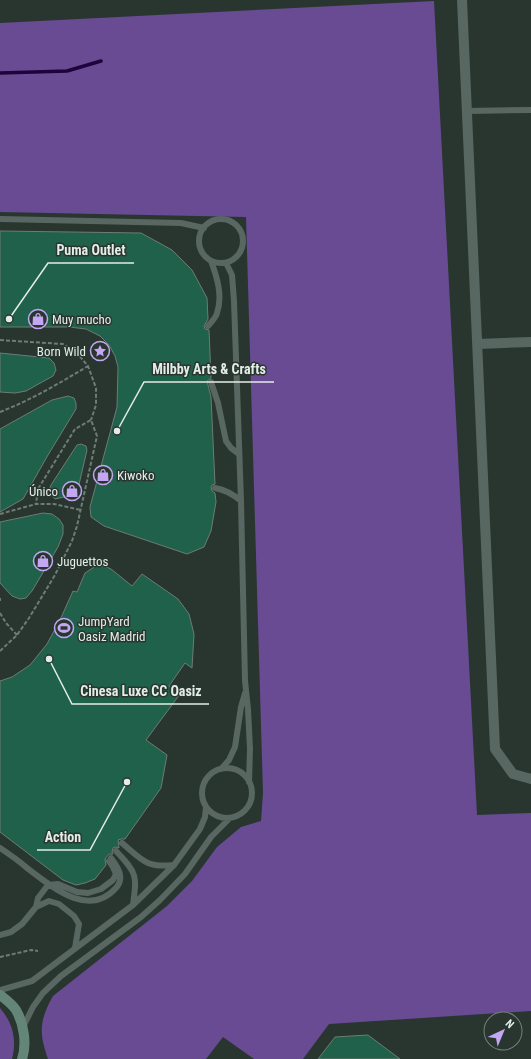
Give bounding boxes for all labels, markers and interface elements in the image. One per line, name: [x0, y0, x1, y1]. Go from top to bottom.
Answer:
callout: Puma Outlet: [48, 237, 134, 263]
text: Puma Outlet: [56, 242, 126, 258]
shop icon: Muy mucho: [27, 308, 49, 330]
place label: Muy mucho: [52, 312, 111, 327]
place icon: Born Wild: [89, 340, 111, 362]
place label: Born Wild: [37, 344, 86, 359]
callout: Milbby Arts & Crafts: [144, 356, 274, 382]
text: Milbby Arts & Crafts: [152, 361, 266, 377]
shop icon: Kiwoko: [92, 464, 114, 486]
place label: Kiwoko: [117, 468, 154, 483]
shop icon: Único: [61, 480, 83, 502]
place label: Único: [29, 484, 58, 499]
shop icon: Juguettos: [32, 550, 54, 572]
place label: Juguettos: [57, 554, 108, 569]
place label: JumpYard Oasiz Madrid: [78, 614, 146, 644]
sports icon: JumpYard Oasiz Madrid: [53, 617, 75, 639]
callout: Cinesa Luxe CC Oasiz: [72, 678, 209, 704]
text: Cinesa Luxe CC Oasiz: [80, 683, 202, 699]
callout: Action: [37, 824, 90, 850]
text: Action: [45, 829, 81, 845]
north arrow: [483, 1011, 523, 1051]
text: N: [503, 1017, 517, 1031]

